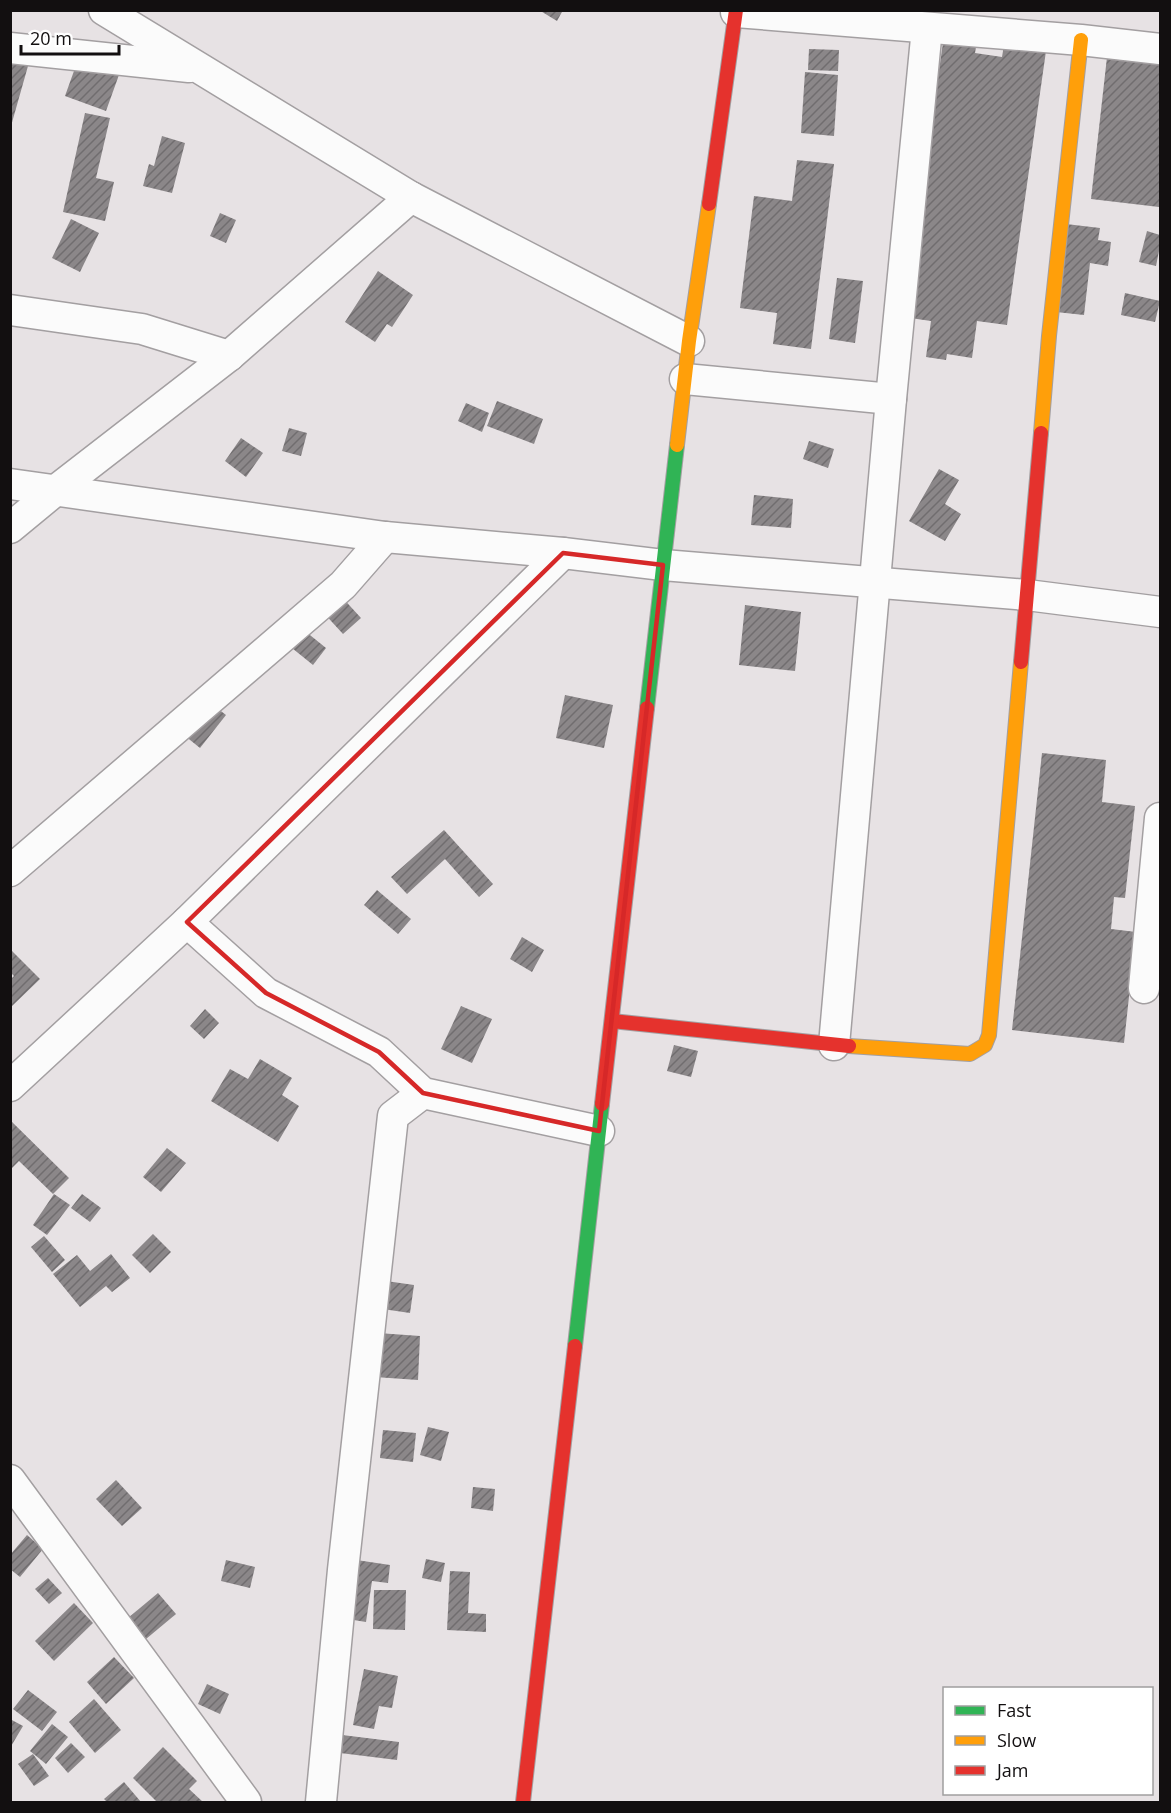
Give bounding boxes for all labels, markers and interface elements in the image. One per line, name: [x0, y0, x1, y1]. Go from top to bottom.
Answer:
scale bar: [21, 18, 118, 56]
text: 20 m: [30, 26, 72, 50]
legend: [943, 1687, 1153, 1795]
text: Fast: [997, 1698, 1031, 1722]
text: Slow: [997, 1728, 1036, 1752]
text: Jam: [995, 1758, 1029, 1782]

